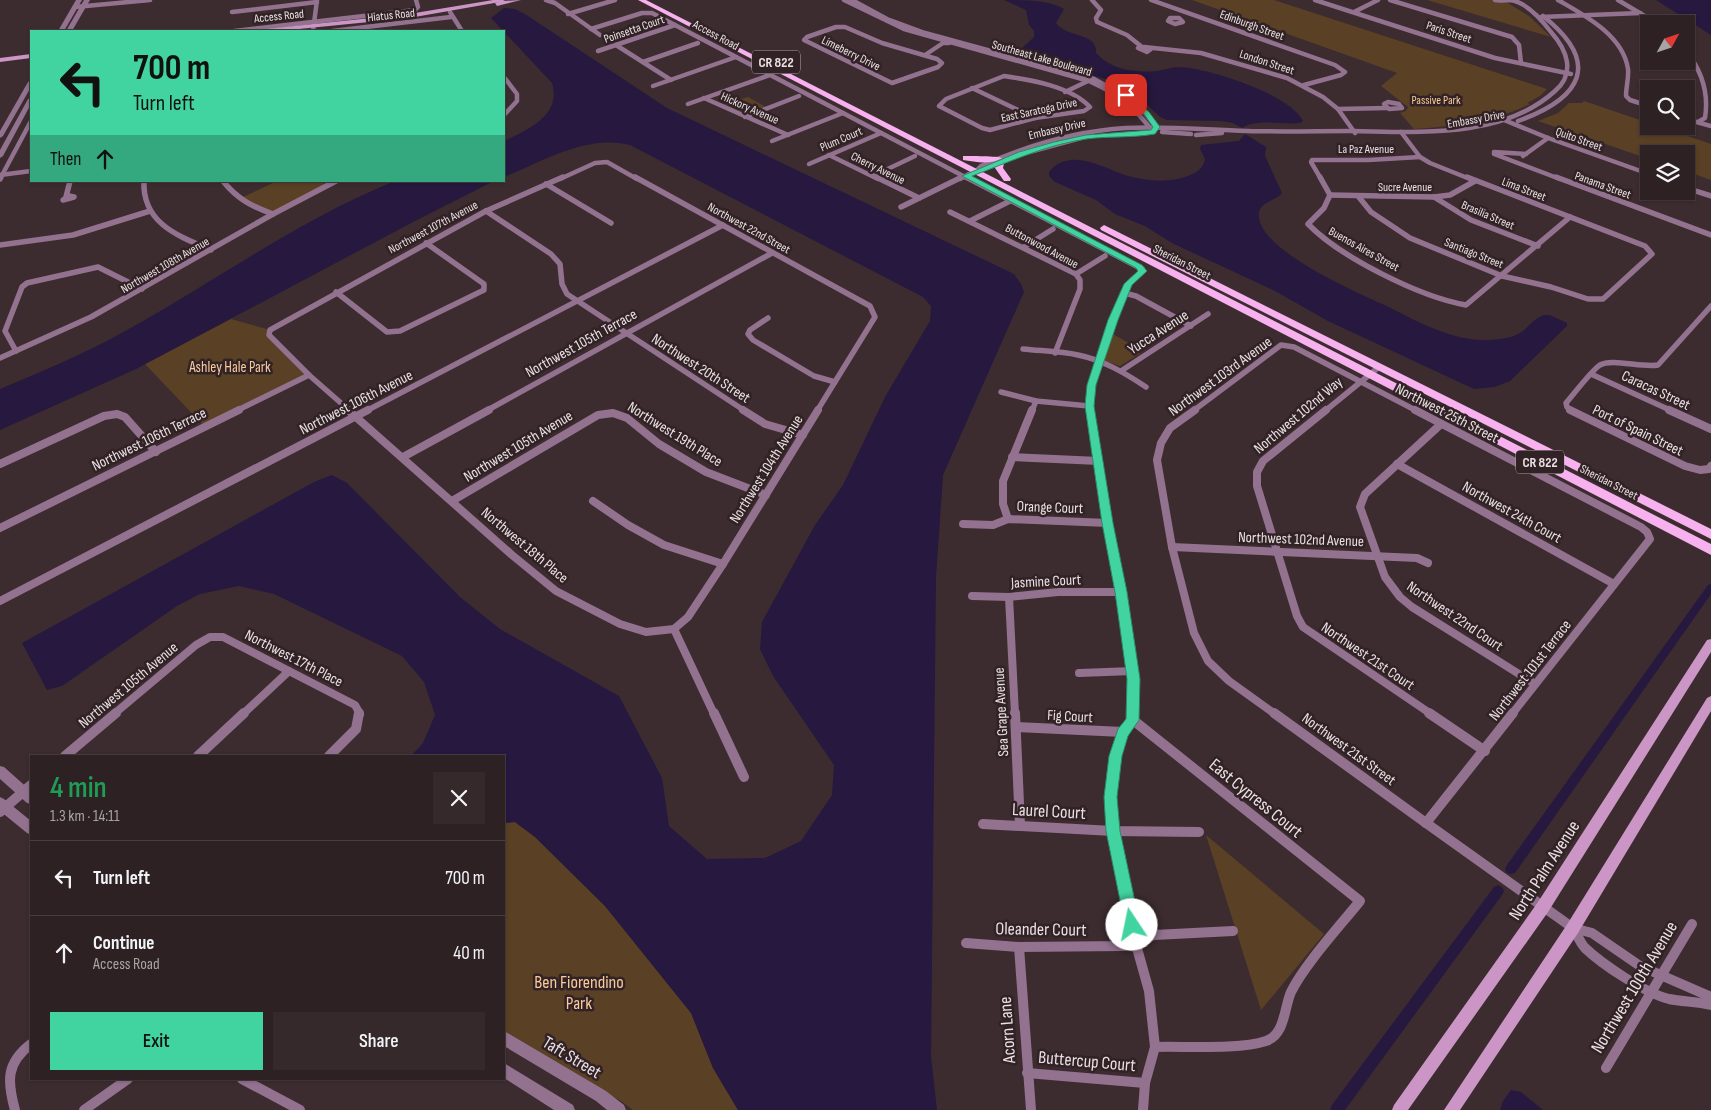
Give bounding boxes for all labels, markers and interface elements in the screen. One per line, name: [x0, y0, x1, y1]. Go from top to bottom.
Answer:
street label: Access Road: [252, 6, 305, 27]
street label: Hiatus Road: [366, 6, 416, 25]
street label: Edinburgh Street: [1218, 7, 1286, 44]
street label: Poinsetta Court: [602, 12, 667, 47]
north arrow: [1640, 15, 1695, 70]
map controls: [1640, 15, 1695, 200]
street label: Access Road: [689, 17, 741, 54]
street label: Paris Street: [1424, 18, 1474, 47]
street label: Limeberry Drive: [819, 33, 883, 74]
street label: Southeast Lake Boulevard: [990, 37, 1093, 80]
text: 700 m: [133, 47, 210, 90]
street label: London Street: [1238, 47, 1296, 78]
icon: left: [50, 50, 115, 115]
road number: CR 822: [752, 51, 800, 74]
pin: [1105, 74, 1147, 116]
button: search: [1640, 80, 1695, 135]
icon: arrive: [1112, 81, 1140, 109]
street label: Hickory Avenue: [718, 89, 781, 128]
text: Turn left: [133, 90, 195, 117]
park label: Passive Park: [1411, 93, 1461, 108]
street label: East Saratoga Drive: [1000, 95, 1079, 126]
street label: Embassy Drive: [1446, 107, 1506, 132]
street label: Embassy Drive: [1027, 116, 1087, 143]
street label: Plum Court: [818, 124, 865, 155]
street label: Quito Street: [1553, 124, 1605, 155]
street label: La Paz Avenue: [1338, 142, 1394, 157]
icon: ahead: [91, 145, 119, 173]
button: layers: [1640, 145, 1695, 200]
text: Then: [50, 148, 81, 171]
street label: Cherry Avenue: [848, 149, 908, 188]
street label: Panama Street: [1573, 168, 1633, 203]
street label: Lima Street: [1500, 174, 1548, 205]
street label: Sucre Avenue: [1378, 180, 1432, 195]
street label: Northwest 107th Avenue: [386, 197, 481, 257]
street label: Brasilia Street: [1459, 198, 1517, 233]
street label: Northwest 22nd Street: [705, 200, 793, 257]
street label: Buttonwood Avenue: [1003, 221, 1081, 272]
street label: Buenos Aires Street: [1326, 224, 1402, 275]
street label: Northwest 108th Avenue: [118, 234, 212, 297]
street label: Santiago Street: [1442, 235, 1506, 272]
street label: Sheridan Street: [1150, 242, 1213, 284]
street label: Northwest 105th Terrace: [522, 305, 640, 382]
street label: Yucca Avenue: [1124, 306, 1192, 359]
street label: Northwest 20th Street: [648, 329, 754, 408]
street label: Northwest 103rd Avenue: [1165, 332, 1276, 420]
park label: Ashley Hale Park: [188, 358, 271, 377]
street label: Northwest 106th Avenue: [296, 366, 416, 439]
street label: Caracas Street: [1618, 366, 1694, 415]
street label: Northwest 102nd Way: [1250, 373, 1347, 458]
street label: Northwest 25th Street: [1392, 379, 1502, 448]
street label: Northwest 19th Place: [624, 398, 726, 471]
street label: Port of Spain Street: [1589, 400, 1687, 461]
street label: Northwest 106th Terrace: [89, 403, 210, 475]
street label: Northwest 105th Avenue: [460, 406, 576, 487]
street label: Northwest 104th Avenue: [725, 411, 807, 527]
road number: CR 822: [1516, 451, 1564, 474]
street label: Sheridan Street: [1577, 462, 1640, 504]
street label: Northwest 24th Court: [1459, 477, 1565, 548]
street label: Orange Court: [1016, 497, 1084, 518]
street label: Northwest 18th Place: [477, 503, 572, 587]
street label: Northwest 102nd Avenue: [1238, 528, 1364, 551]
street label: Jasmine Court: [1009, 570, 1082, 593]
street label: Northwest 22nd Court: [1403, 577, 1507, 656]
street label: Northwest 101st Terrace: [1485, 616, 1576, 725]
street label: Northwest 21st Court: [1317, 618, 1418, 695]
street label: Northwest 17th Place: [241, 626, 346, 691]
street label: Northwest 105th Avenue: [75, 638, 182, 733]
street label: Sea Grape Avenue: [990, 667, 1013, 757]
street label: Fig Court: [1047, 706, 1094, 727]
street label: Northwest 21st Street: [1298, 709, 1400, 790]
street label: East Cypress Court: [1205, 754, 1307, 843]
text: 4 min: [50, 770, 107, 806]
button: close: [433, 772, 485, 824]
street label: Laurel Court: [1012, 799, 1087, 824]
text: 1.3 km · 14:11: [50, 807, 120, 826]
street label: North Palm Avenue: [1505, 817, 1584, 924]
icon: left: [50, 864, 78, 892]
text: Turn left: [93, 867, 150, 890]
text: 700 m: [445, 867, 485, 890]
position arrow: [1105, 898, 1157, 950]
street label: Oleander Court: [995, 918, 1087, 941]
street label: Northwest 100th Avenue: [1587, 918, 1682, 1057]
text: Continue: [93, 932, 154, 955]
icon: ahead: [50, 939, 78, 967]
text: 40 m: [453, 942, 485, 965]
text: Access Road: [93, 955, 160, 974]
park label: Ben Fiorendino Park: [534, 972, 624, 1014]
street label: Acorn Lane: [995, 996, 1020, 1065]
button: Exit: [50, 1012, 263, 1070]
button: Share: [273, 1012, 485, 1070]
street label: Taft Street: [539, 1032, 605, 1083]
street label: Buttercup Court: [1037, 1047, 1137, 1076]

